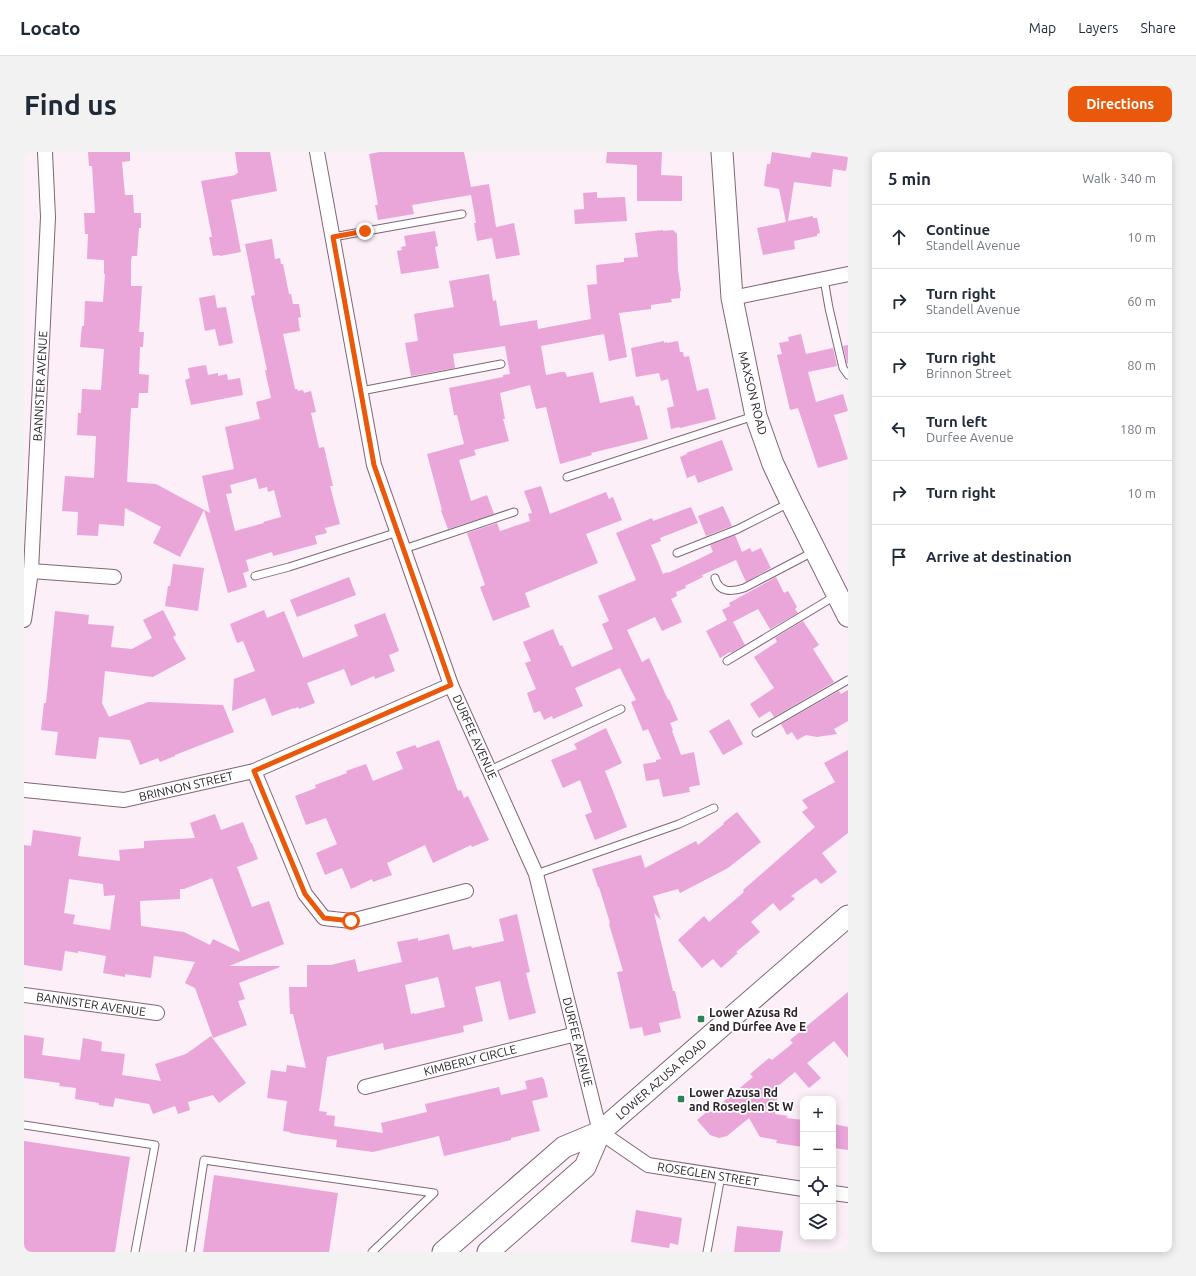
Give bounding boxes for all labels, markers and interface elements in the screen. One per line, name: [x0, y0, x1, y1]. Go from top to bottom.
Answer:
text: Locato: [20, 17, 81, 39]
text: Map: [1029, 20, 1056, 36]
text: Layers: [1078, 20, 1118, 36]
text: Share: [1140, 20, 1176, 36]
button: Directions: [1068, 86, 1172, 122]
text: Find us: [24, 89, 117, 120]
text: 5 min: [888, 169, 931, 188]
text: Walk · 340 m: [1082, 171, 1156, 185]
text: Continue: [926, 221, 990, 238]
route end: [356, 222, 374, 240]
icon: ahead: [888, 226, 910, 248]
text: 10 m: [1127, 230, 1156, 244]
text: Standell Avenue: [926, 238, 1020, 252]
text: Turn right: [926, 285, 996, 302]
icon: right: [888, 290, 910, 312]
text: 60 m: [1127, 294, 1156, 308]
text: Standell Avenue: [926, 302, 1020, 316]
street label: BANNISTER AVENUE: [31, 330, 49, 442]
text: Turn right: [926, 349, 996, 366]
street label: MAXSON ROAD: [736, 350, 770, 436]
icon: right: [888, 354, 910, 376]
text: 80 m: [1127, 358, 1156, 372]
text: Brinnon Street: [926, 366, 1012, 380]
text: Turn left: [926, 413, 987, 430]
icon: left: [888, 418, 910, 440]
text: 180 m: [1120, 422, 1156, 436]
text: Durfee Avenue: [926, 430, 1014, 444]
icon: right: [888, 482, 910, 504]
text: Turn right: [926, 484, 996, 501]
text: 10 m: [1127, 486, 1156, 500]
icon: arrive: [888, 546, 910, 568]
text: Arrive at destination: [926, 548, 1072, 565]
street label: DURFEE AVENUE: [450, 692, 500, 782]
street label: BRINNON STREET: [138, 769, 235, 803]
route start: [342, 912, 360, 930]
street label: BANNISTER AVENUE: [35, 990, 147, 1018]
street label: DURFEE AVENUE: [561, 996, 595, 1088]
place label: Lower Azusa Rd and Durfee Ave E: [709, 1006, 806, 1033]
marker: Lower Azusa Rd and Durfee Ave E: [696, 1014, 706, 1024]
street label: LOWER AZUSA ROAD: [613, 1036, 709, 1122]
street label: KIMBERLY CIRCLE: [422, 1042, 518, 1078]
place label: Lower Azusa Rd and Roseglen St W: [689, 1086, 794, 1113]
marker: Lower Azusa Rd and Roseglen St W: [676, 1094, 686, 1104]
map controls: [800, 1096, 836, 1240]
button: +: [800, 1096, 836, 1132]
button: −: [800, 1132, 836, 1168]
street label: ROSEGLEN STREET: [656, 1160, 760, 1188]
button: locate: [800, 1168, 836, 1204]
button: layers: [800, 1204, 836, 1240]

